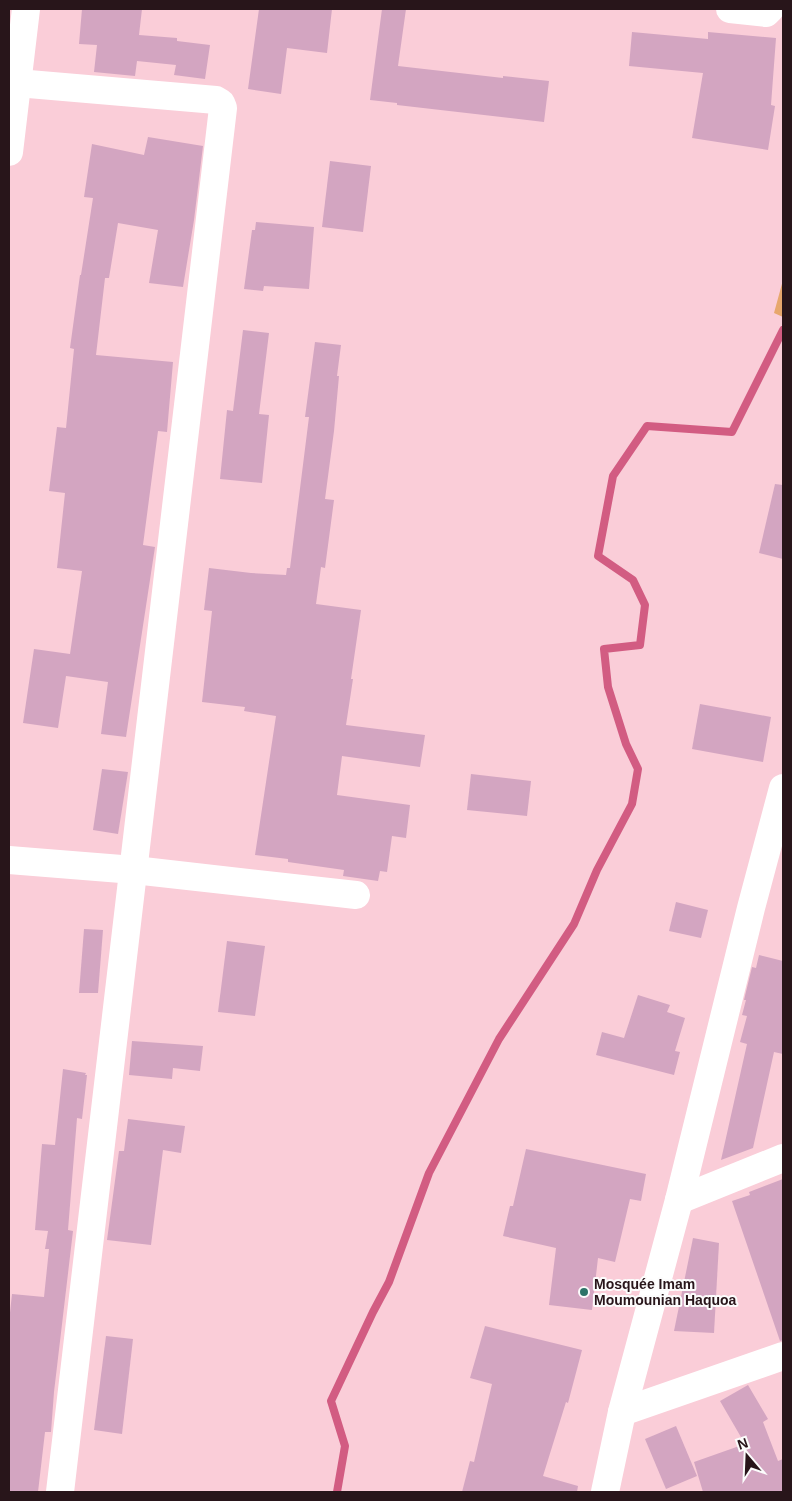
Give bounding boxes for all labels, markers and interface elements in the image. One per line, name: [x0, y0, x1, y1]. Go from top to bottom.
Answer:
place label: Mosquée Imam Moumounian Haquoa: [594, 1276, 737, 1308]
marker: Mosquée Imam Moumounian Haquoa: [578, 1286, 590, 1298]
north arrow: [722, 1431, 772, 1481]
text: N: [735, 1434, 750, 1453]

